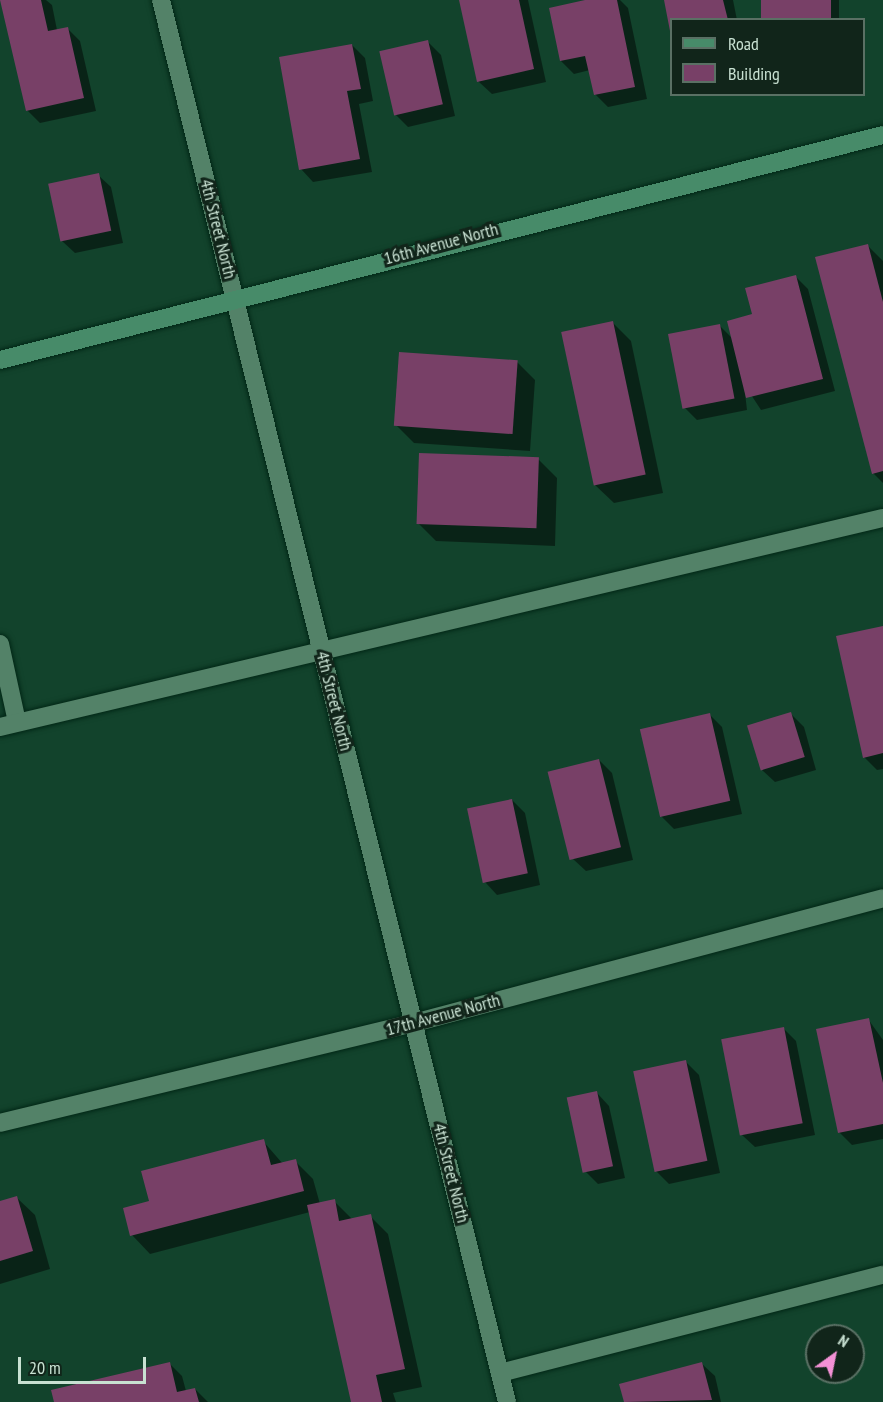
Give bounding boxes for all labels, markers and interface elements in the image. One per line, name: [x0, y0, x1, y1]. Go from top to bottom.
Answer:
legend: [670, 18, 865, 96]
text: Road: [728, 32, 759, 55]
text: Building: [728, 62, 780, 85]
street label: 4th Street North: [195, 177, 241, 281]
street label: 16th Avenue North: [381, 218, 501, 270]
street label: 4th Street North: [311, 649, 357, 753]
street label: 17th Avenue North: [383, 989, 503, 1041]
street label: 4th Street North: [428, 1121, 474, 1225]
north arrow: [805, 1324, 865, 1384]
text: N: [835, 1330, 853, 1351]
scale bar: [21, 1345, 148, 1383]
text: 20 m: [29, 1356, 61, 1379]

